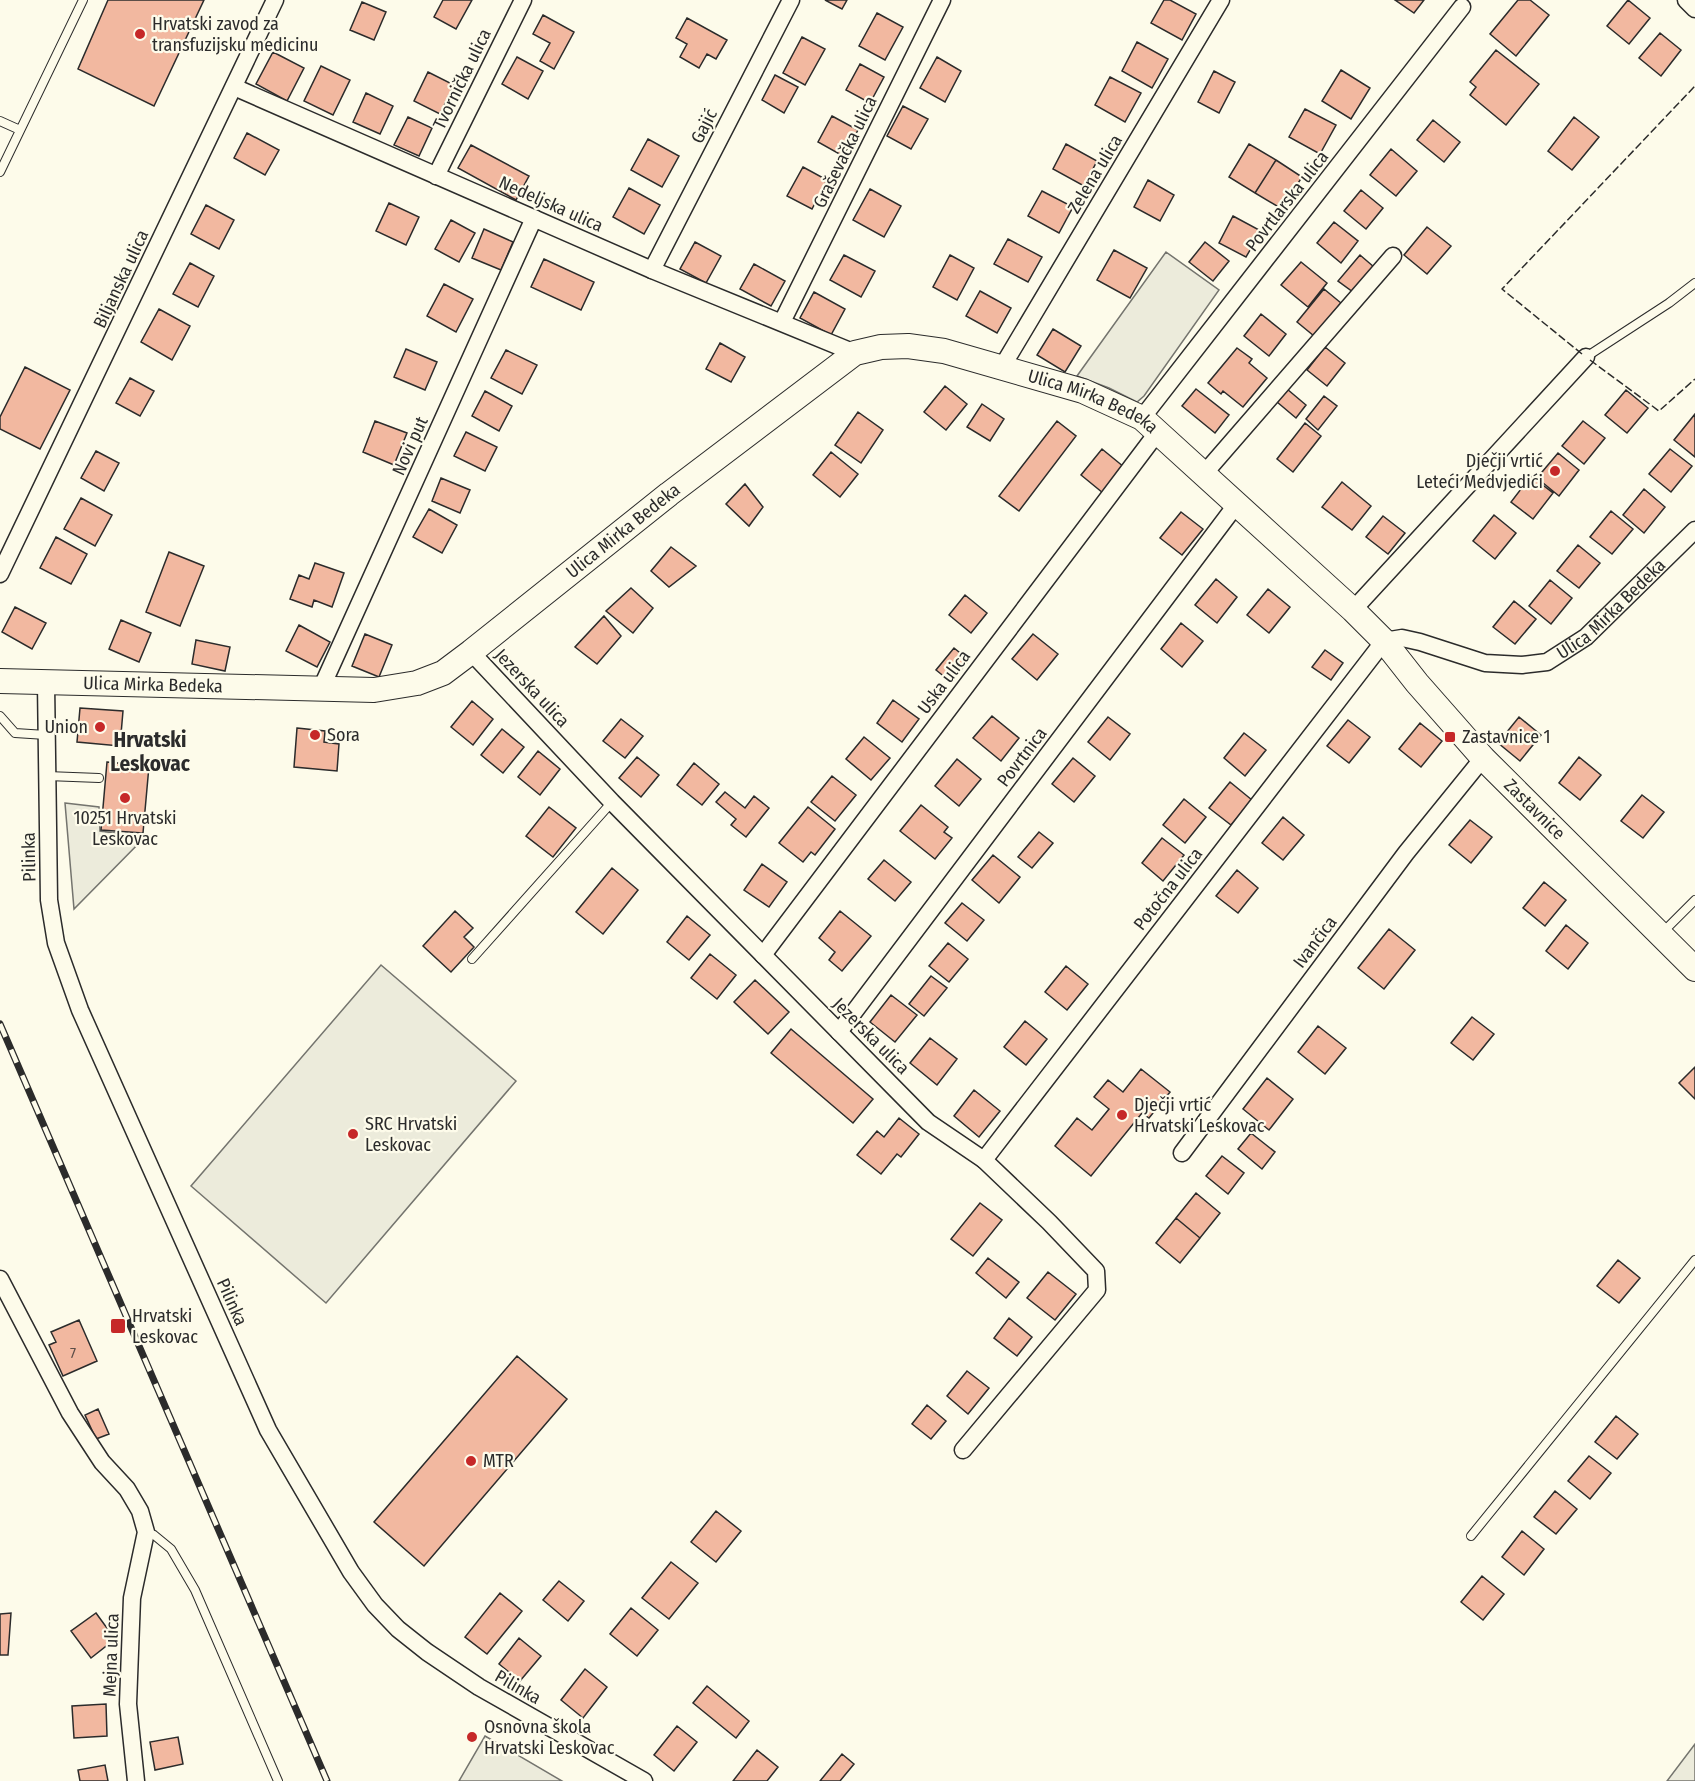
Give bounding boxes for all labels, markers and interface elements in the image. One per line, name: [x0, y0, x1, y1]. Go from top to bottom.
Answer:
place label: Hrvatski zavod za transfuzijsku medicinu: [152, 13, 318, 56]
street label: Tvornička ulica: [428, 25, 496, 133]
marker: Hrvatski zavod za transfuzijsku medicinu: [133, 27, 147, 41]
street label: Graševačka ulica: [808, 92, 882, 212]
street label: Gajić: [686, 105, 722, 147]
street label: Zelena ulica: [1063, 130, 1127, 217]
street label: Povrtlarska ulica: [1241, 146, 1333, 256]
street label: Nedeljska ulica: [496, 171, 607, 237]
street label: Biljanska ulica: [89, 226, 153, 332]
street label: Ulica Mirka Bedeka: [1025, 365, 1163, 438]
street label: Novi put: [387, 413, 433, 479]
place label: Dječji vrtić Leteći Medvjedići: [1416, 450, 1543, 493]
marker: Dječji vrtić Leteći Medvjedići: [1548, 464, 1562, 478]
street label: Ulica Mirka Bedeka: [562, 479, 685, 583]
street label: Ulica Mirka Bedeka: [1553, 554, 1670, 664]
street label: Jezerska ulica: [490, 644, 574, 732]
street label: Uska ulica: [913, 646, 975, 718]
street label: Ulica Mirka Bedeka: [83, 672, 223, 697]
place label: Union: [44, 716, 88, 738]
marker: Union: [93, 720, 107, 734]
street label: Povrtnica: [993, 723, 1052, 791]
place label: Sora: [327, 724, 360, 746]
place label: Zastavnice 1: [1462, 726, 1550, 748]
district label: Hrvatski Leskovac: [110, 727, 191, 777]
marker: Sora: [308, 728, 322, 742]
marker: Zastavnice 1: [1443, 730, 1457, 744]
street label: Zastavnice: [1499, 774, 1570, 844]
marker: 10251 Hrvatski Leskovac: [118, 791, 132, 805]
place label: 10251 Hrvatski Leskovac: [73, 807, 177, 850]
street label: Pilinka: [18, 832, 40, 882]
street label: Potočna ulica: [1129, 843, 1207, 935]
street label: Ivančica: [1288, 912, 1342, 972]
street label: Jezerska ulica: [828, 993, 914, 1079]
place label: Dječji vrtić Hrvatski Leskovac: [1134, 1094, 1265, 1137]
marker: Dječji vrtić Hrvatski Leskovac: [1115, 1108, 1129, 1122]
place label: SRC Hrvatski Leskovac: [365, 1113, 457, 1156]
marker: SRC Hrvatski Leskovac: [346, 1127, 360, 1141]
street label: Pilinka: [212, 1275, 252, 1329]
place label: Hrvatski Leskovac: [132, 1305, 198, 1348]
marker: Hrvatski Leskovac: [109, 1317, 127, 1335]
house number: 7: [70, 1344, 76, 1362]
place label: MTR: [483, 1450, 514, 1472]
marker: MTR: [464, 1454, 478, 1468]
street label: Mejna ulica: [99, 1613, 123, 1697]
street label: Pilinka: [491, 1665, 545, 1709]
place label: Osnovna škola Hrvatski Leskovac: [484, 1716, 615, 1759]
marker: Osnovna škola Hrvatski Leskovac: [465, 1730, 479, 1744]

